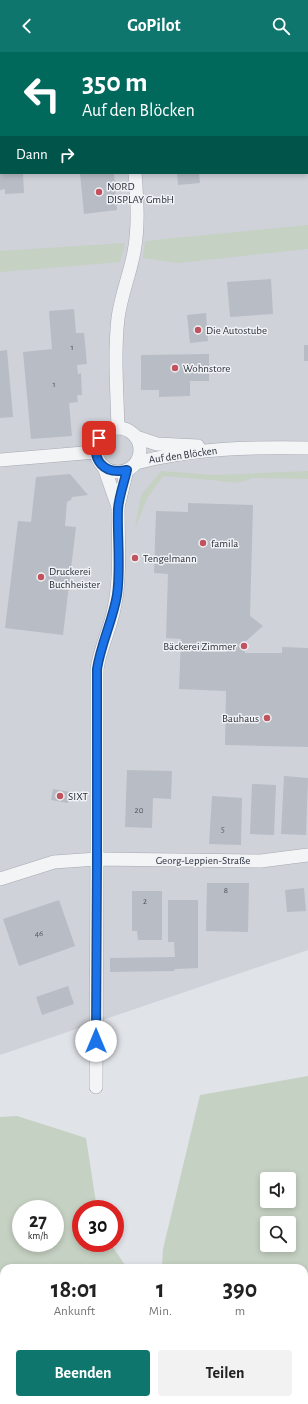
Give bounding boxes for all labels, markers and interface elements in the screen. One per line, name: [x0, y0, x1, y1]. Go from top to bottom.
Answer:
icon: back: [16, 15, 38, 37]
icon: search: [270, 15, 292, 37]
text: GoPilot: [127, 17, 181, 35]
icon: left: [16, 68, 68, 120]
text: 350 m: [82, 69, 148, 97]
text: Auf den Blöcken: [82, 102, 195, 120]
icon: right: [56, 144, 78, 166]
text: Dann: [16, 147, 48, 162]
place label: NORD DISPLAY GmbH: [107, 181, 174, 205]
marker: NORD DISPLAY GmbH: [94, 187, 104, 197]
marker: Die Autostube: [193, 325, 203, 335]
place label: Die Autostube: [206, 325, 267, 336]
house number: 1: [70, 343, 74, 352]
marker: Wohnstore: [170, 363, 180, 373]
place label: Wohnstore: [183, 363, 230, 374]
house number: 1: [52, 380, 56, 389]
pin: [82, 421, 116, 455]
icon: arrive: [88, 427, 110, 449]
street label: Auf den Blöcken: [148, 445, 218, 465]
marker: famila: [198, 538, 208, 548]
place label: famila: [211, 538, 238, 549]
marker: Tengelmann: [130, 553, 140, 563]
place label: Tengelmann: [143, 553, 197, 564]
place label: Druckerei Buchheister: [49, 566, 100, 590]
marker: Druckerei Buchheister: [36, 572, 46, 582]
place label: Bäckerei Zimmer: [163, 641, 236, 652]
marker: Bäckerei Zimmer: [239, 641, 249, 651]
place label: Bauhaus: [222, 713, 259, 724]
marker: Bauhaus: [262, 713, 272, 723]
marker: SIXT: [55, 791, 65, 801]
place label: SIXT: [68, 791, 89, 802]
house number: 20: [135, 806, 144, 815]
house number: 5: [221, 825, 225, 834]
street label: Georg-Leppien-Straße: [156, 855, 250, 866]
house number: 8: [224, 886, 228, 895]
house number: 2: [143, 897, 147, 906]
house number: 46: [35, 929, 43, 938]
position arrow: [75, 1020, 117, 1062]
map controls: [260, 1172, 296, 1252]
button: sound: [260, 1172, 296, 1208]
speed limit sign: 30: [72, 1200, 124, 1252]
text: 27: [29, 1211, 47, 1231]
button: search: [260, 1216, 296, 1252]
text: km/h: [28, 1231, 48, 1241]
text: 18:01: [51, 1278, 98, 1302]
text: 1: [156, 1278, 165, 1302]
text: 390: [223, 1278, 257, 1302]
text: Ankunft: [54, 1305, 95, 1318]
text: Min.: [149, 1305, 172, 1318]
text: m: [235, 1305, 245, 1318]
button: Beenden: [16, 1350, 150, 1396]
button: Teilen: [158, 1350, 292, 1396]

